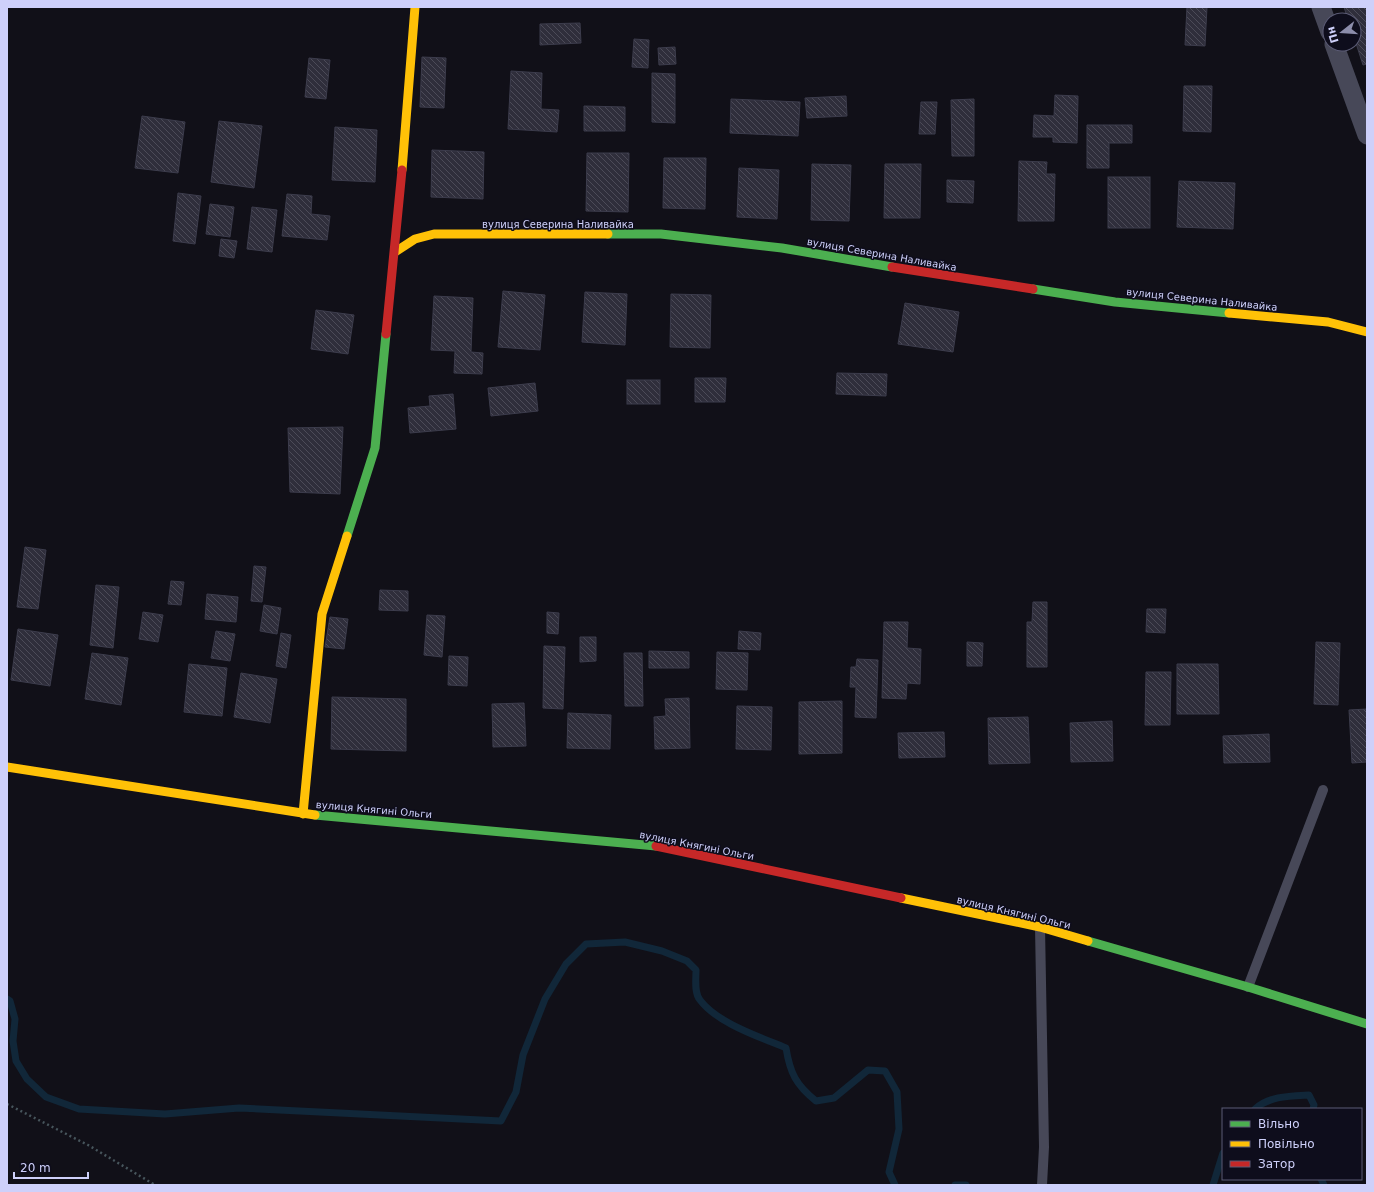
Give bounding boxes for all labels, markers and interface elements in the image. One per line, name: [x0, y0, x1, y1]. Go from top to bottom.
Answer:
north arrow: [1322, 12, 1362, 52]
text: Пн: [1324, 25, 1342, 45]
street label: вулиця Северина Наливайка: [482, 219, 634, 230]
street label: вулиця Северина Наливайка: [806, 236, 958, 273]
street label: вулиця Северина Наливайка: [1126, 286, 1278, 313]
street label: вулиця Княгині Ольги: [315, 799, 432, 820]
street label: вулиця Княгині Ольги: [639, 829, 755, 862]
street label: вулиця Княгині Ольги: [956, 894, 1072, 931]
legend: [1222, 1108, 1362, 1180]
text: Вільно: [1258, 1117, 1300, 1131]
text: Повільно: [1258, 1137, 1315, 1151]
scale bar: [14, 1154, 88, 1180]
text: Затор: [1258, 1157, 1295, 1171]
text: 20 m: [20, 1161, 51, 1175]

